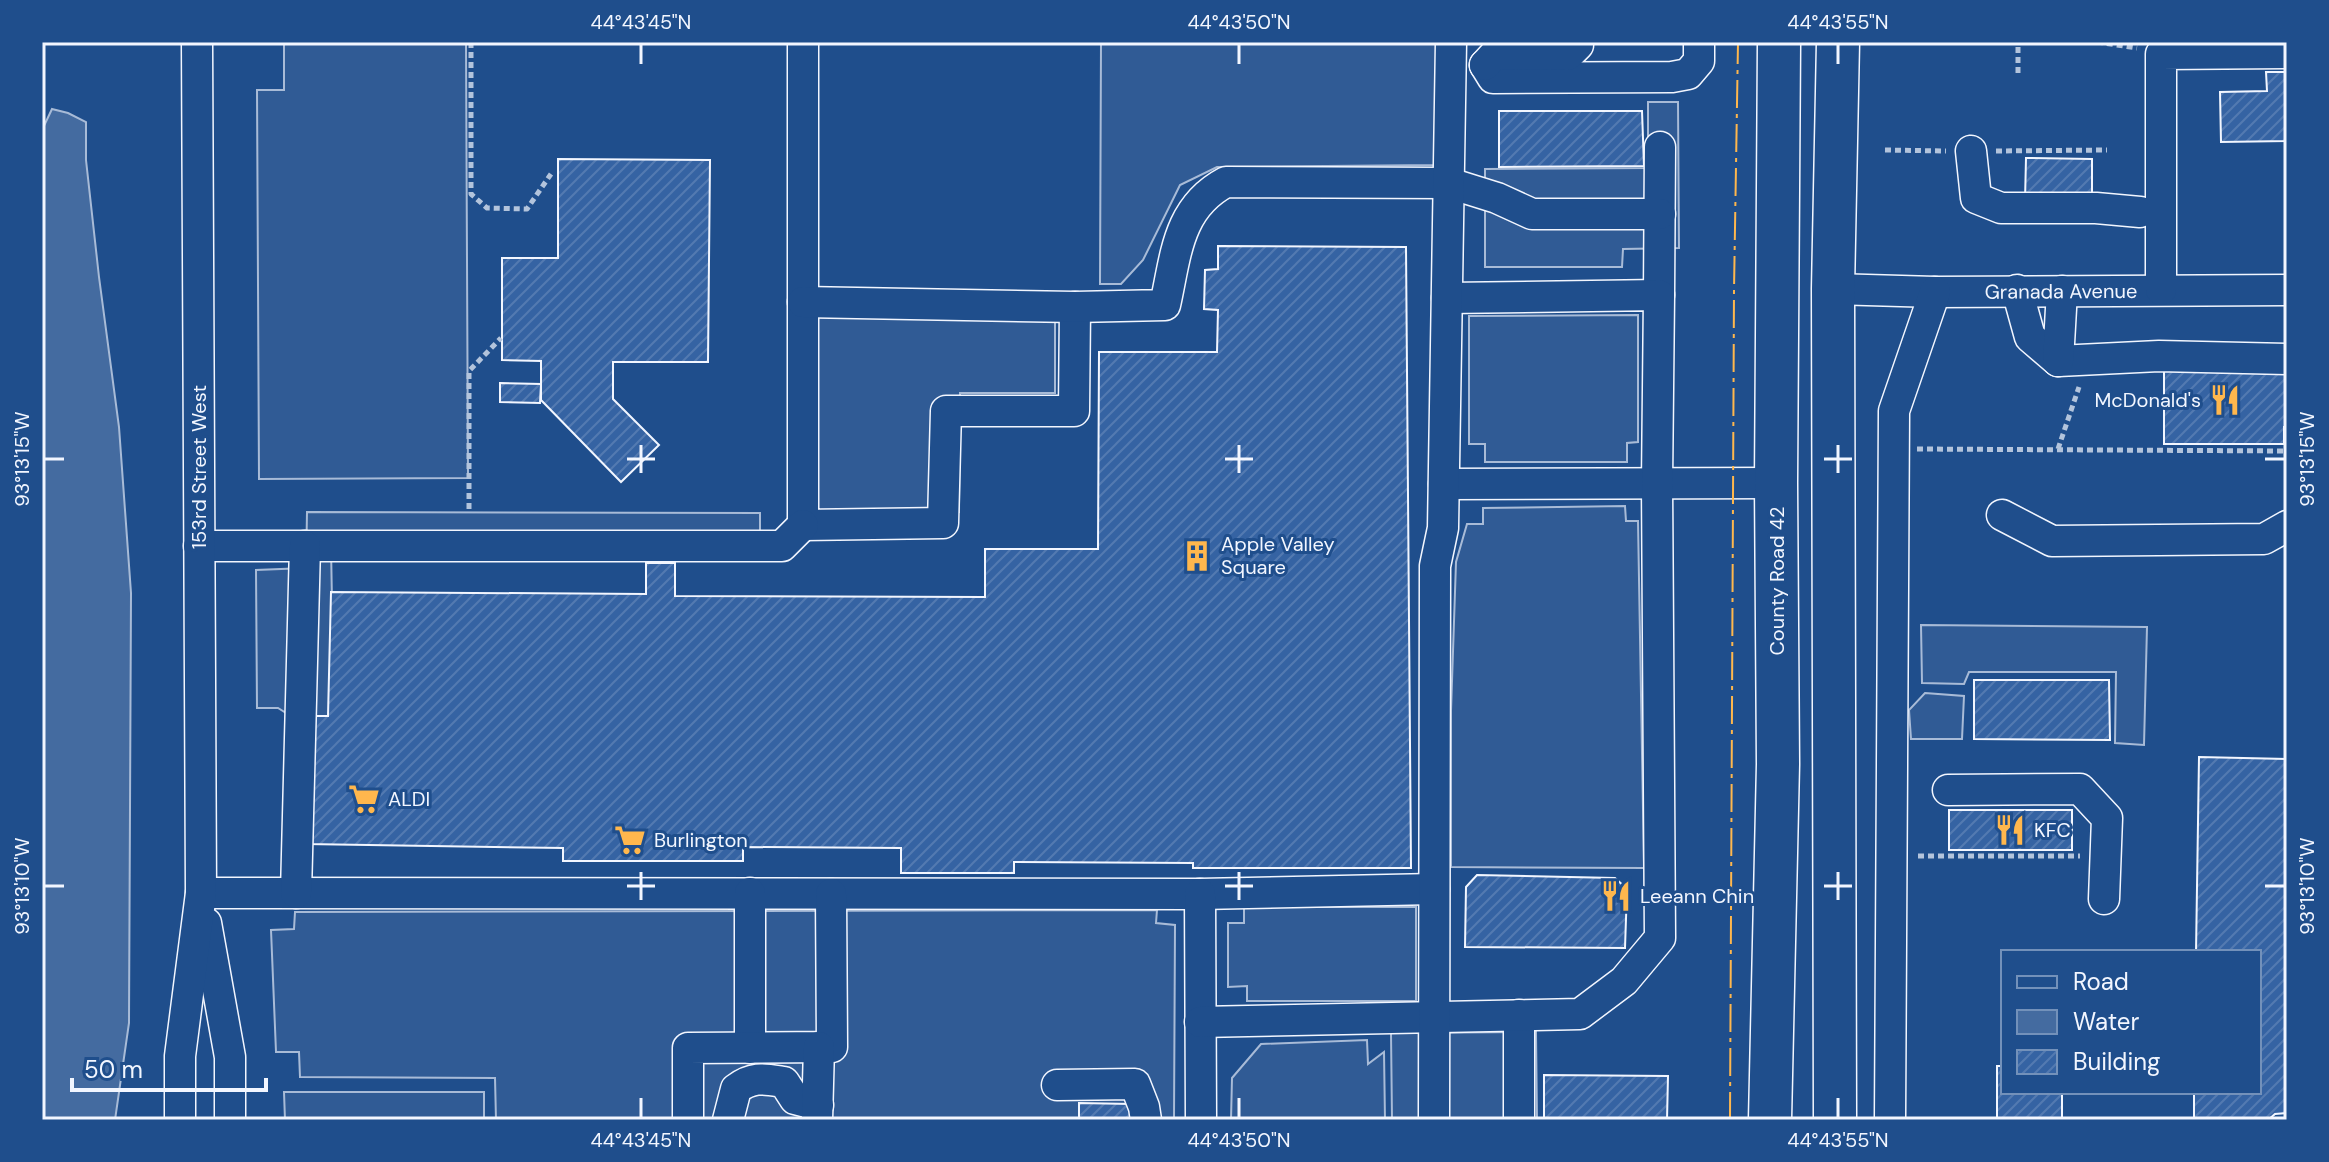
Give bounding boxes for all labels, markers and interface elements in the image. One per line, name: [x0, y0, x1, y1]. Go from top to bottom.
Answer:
text: 44°43'45"N: [591, 9, 691, 35]
text: 44°43'50"N: [1187, 9, 1291, 35]
text: 44°43'55"N: [1787, 9, 1889, 35]
street label: Granada Avenue: [1985, 278, 2137, 305]
restaurant icon: McDonald's: [2208, 383, 2242, 417]
street label: 153rd Street West: [186, 385, 212, 549]
place label: McDonald's: [2095, 387, 2201, 413]
text: 93°13'15"W: [9, 411, 35, 507]
text: 93°13'15"W: [2294, 411, 2320, 507]
street label: County Road 42: [1764, 507, 1790, 655]
place label: Apple Valley Square: [1221, 531, 1335, 580]
building icon: Apple Valley Square: [1180, 539, 1214, 573]
supermarket icon: ALDI: [347, 782, 381, 816]
place label: ALDI: [388, 786, 430, 812]
restaurant icon: KFC: [1993, 813, 2027, 847]
place label: KFC: [2034, 817, 2071, 843]
supermarket icon: Burlington: [613, 823, 647, 857]
place label: Burlington: [654, 827, 748, 853]
text: 93°13'10"W: [9, 837, 35, 935]
text: 93°13'10"W: [2294, 837, 2320, 935]
restaurant icon: Leeann Chin: [1599, 879, 1633, 913]
place label: Leeann Chin: [1640, 883, 1754, 909]
legend: [2001, 950, 2261, 1094]
text: Road: [2073, 966, 2129, 997]
text: Water: [2073, 1006, 2139, 1037]
scale bar: [72, 1042, 266, 1092]
text: Building: [2073, 1046, 2160, 1077]
text: 50 m: [84, 1054, 143, 1085]
text: 44°43'45"N: [591, 1127, 691, 1153]
text: 44°43'50"N: [1187, 1127, 1291, 1153]
text: 44°43'55"N: [1787, 1127, 1889, 1153]

